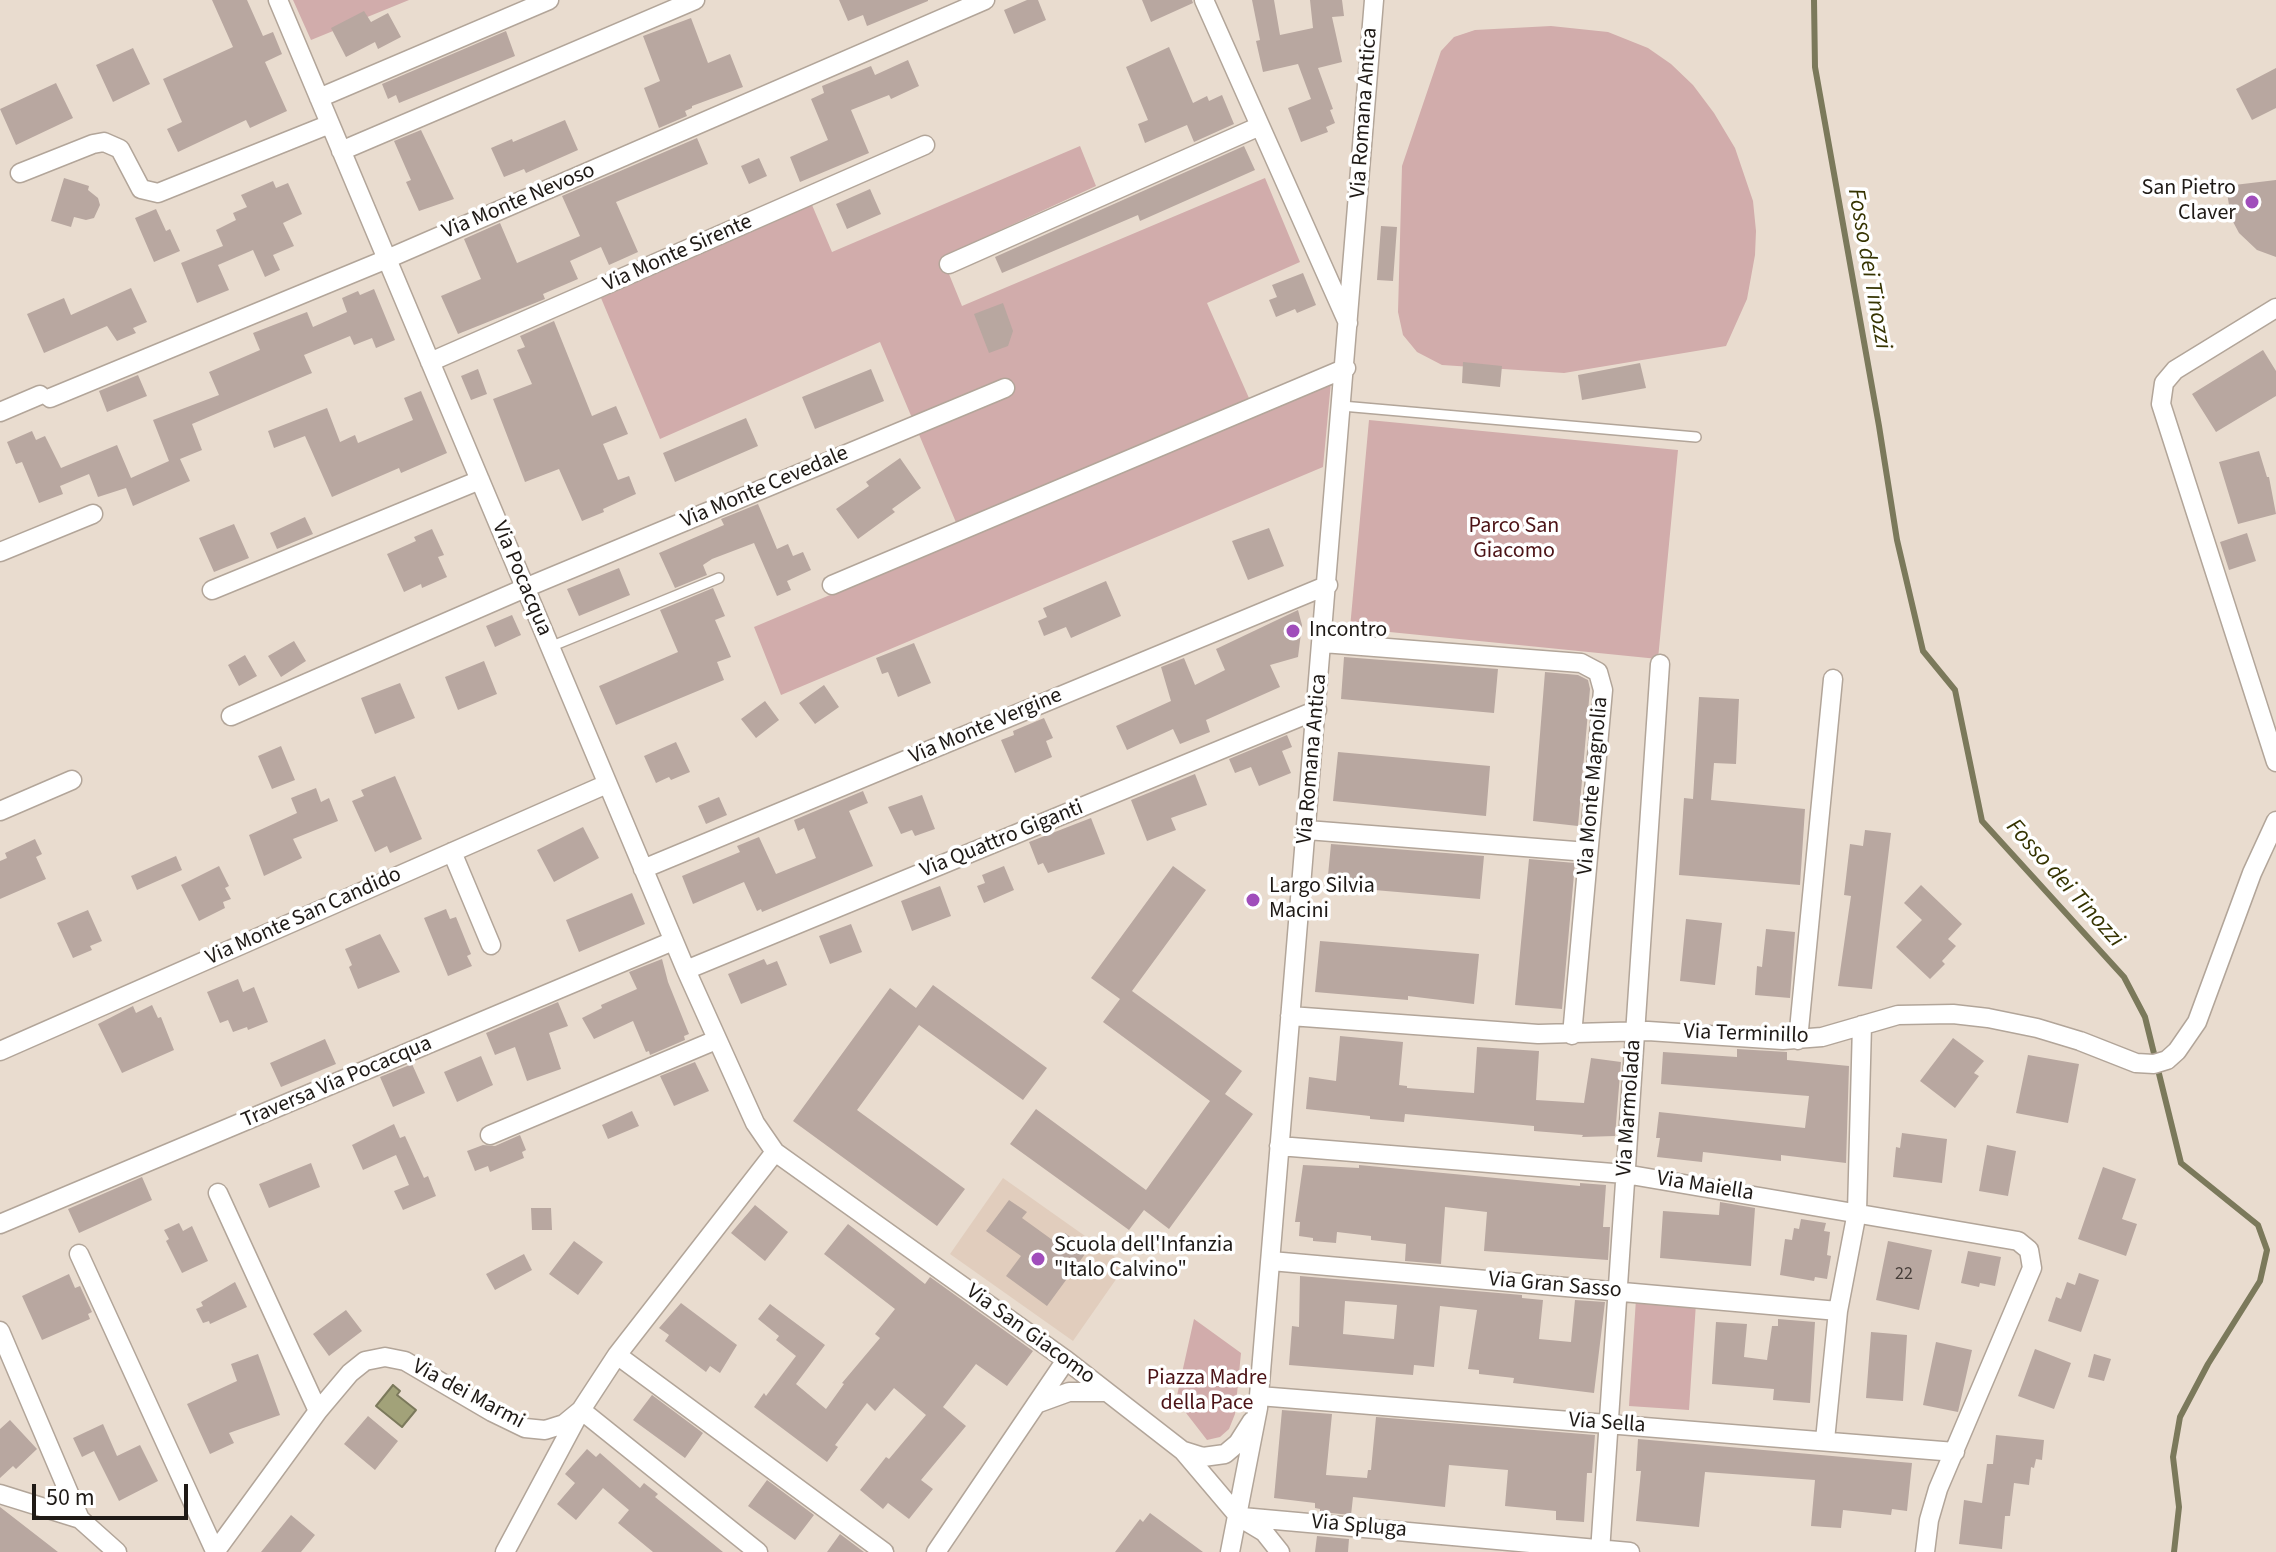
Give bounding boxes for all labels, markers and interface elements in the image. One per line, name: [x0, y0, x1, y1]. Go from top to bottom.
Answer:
street label: Via Romana Antica: [1346, 27, 1384, 199]
street label: Via Monte Nevoso: [439, 158, 599, 246]
place label: San Pietro Claver: [2141, 176, 2236, 228]
water label: Fosso dei Tinozzi: [1840, 186, 1896, 352]
marker: San Pietro Claver: [2243, 193, 2261, 211]
street label: Via Monte Sirente: [599, 209, 757, 299]
street label: Via Monte Cevedale: [677, 441, 853, 535]
park label: Parco San Giacomo: [1469, 514, 1559, 566]
street label: Via Pocacqua: [485, 518, 557, 640]
place label: Incontro: [1309, 618, 1387, 644]
marker: Incontro: [1284, 622, 1302, 640]
street label: Via Romana Antica: [1292, 673, 1334, 845]
street label: Via Monte Vergine: [906, 683, 1066, 771]
street label: Via Monte Magnolia: [1573, 696, 1615, 876]
street label: Via Quattro Giganti: [917, 795, 1087, 885]
water label: Fosso dei Tinozzi: [1999, 814, 2129, 954]
street label: Via Monte San Candido: [202, 862, 406, 972]
place label: Largo Silvia Macini: [1269, 874, 1375, 926]
marker: Largo Silvia Macini: [1244, 891, 1262, 909]
street label: Via Terminillo: [1683, 1020, 1809, 1050]
street label: Traversa Via Pocacqua: [238, 1031, 436, 1135]
street label: Via Marmolada: [1612, 1039, 1648, 1177]
street label: Via Maiella: [1655, 1166, 1755, 1208]
place label: Scuola dell'Infanzia "Italo Calvino": [1054, 1233, 1233, 1284]
marker: Scuola dell'Infanzia "Italo Calvino": [1029, 1250, 1047, 1268]
house number: 22: [1895, 1264, 1913, 1286]
street label: Via Gran Sasso: [1487, 1267, 1623, 1305]
street label: Via San Giacomo: [960, 1279, 1100, 1391]
street label: Via dei Marmi: [407, 1354, 529, 1436]
park label: Piazza Madre della Pace: [1147, 1366, 1267, 1418]
street label: Via Sella: [1568, 1408, 1646, 1440]
scale bar: [36, 1468, 192, 1518]
text: 50 m: [46, 1480, 95, 1515]
street label: Via Spluga: [1310, 1510, 1408, 1544]

